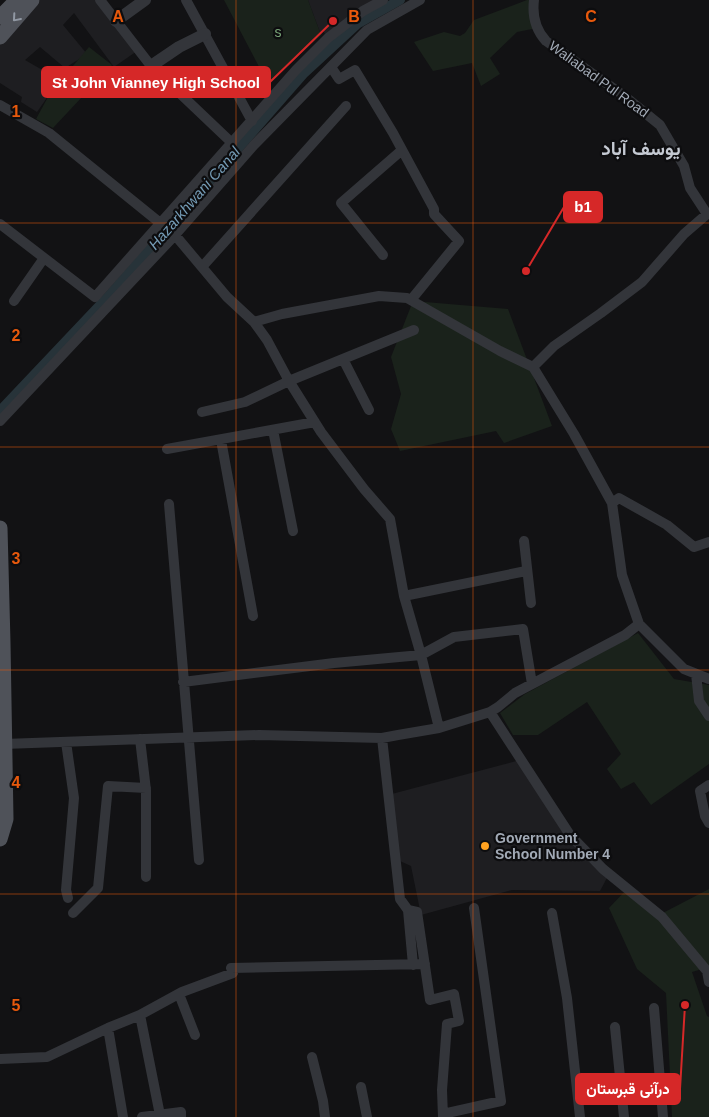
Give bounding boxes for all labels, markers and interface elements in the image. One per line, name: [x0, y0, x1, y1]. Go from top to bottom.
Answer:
text: A: [112, 8, 124, 25]
text: B: [348, 8, 360, 25]
text: C: [585, 8, 597, 25]
one-way arrow: [13, 13, 22, 22]
park label: s: [275, 24, 282, 40]
street label: Waliabad Pul Road: [546, 37, 652, 121]
callout: St John Vianney High School: [42, 67, 270, 97]
text: St John Vianney High School: [52, 74, 260, 91]
text: 1: [12, 103, 21, 120]
district label: یوسف آباد: [601, 138, 681, 161]
water label: Hazarkhwani Canal: [145, 143, 244, 253]
callout: b1: [564, 192, 602, 222]
text: b1: [574, 198, 592, 215]
text: 2: [12, 327, 21, 344]
text: 3: [12, 550, 21, 567]
text: 4: [12, 774, 21, 791]
place label: Government School Number 4: [495, 830, 610, 862]
marker: Government School Number 4: [479, 840, 491, 852]
text: 5: [12, 997, 21, 1014]
callout: درآنی قبرستان: [576, 1074, 680, 1104]
text: درآنی قبرستان: [586, 1080, 670, 1098]

